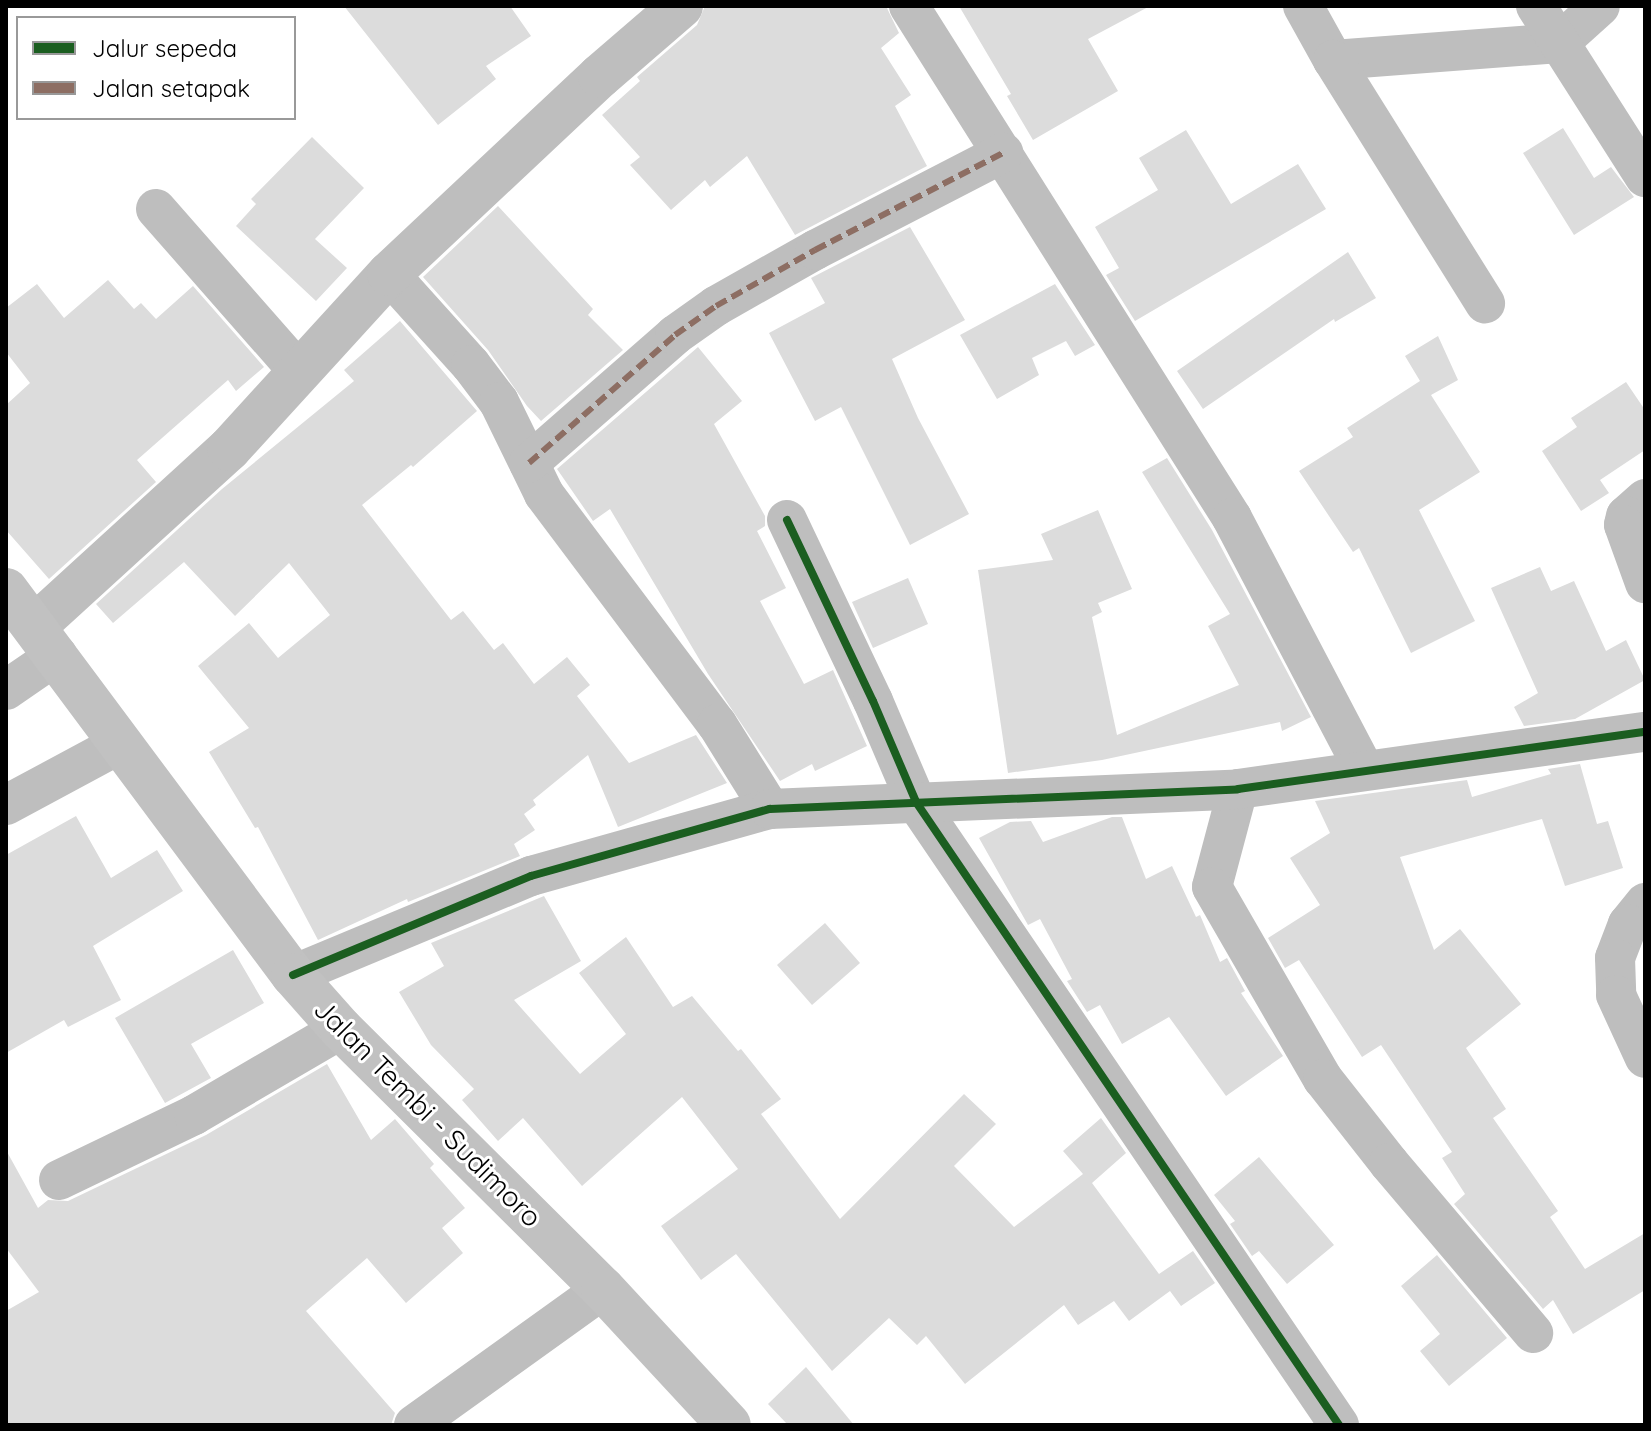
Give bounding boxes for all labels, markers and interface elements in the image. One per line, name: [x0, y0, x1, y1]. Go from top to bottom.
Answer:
legend: [16, 16, 296, 120]
text: Jalur sepeda: [92, 33, 237, 63]
text: Jalan setapak: [92, 73, 250, 103]
street label: Jalan Tembi - Sudimoro: [307, 992, 549, 1234]

